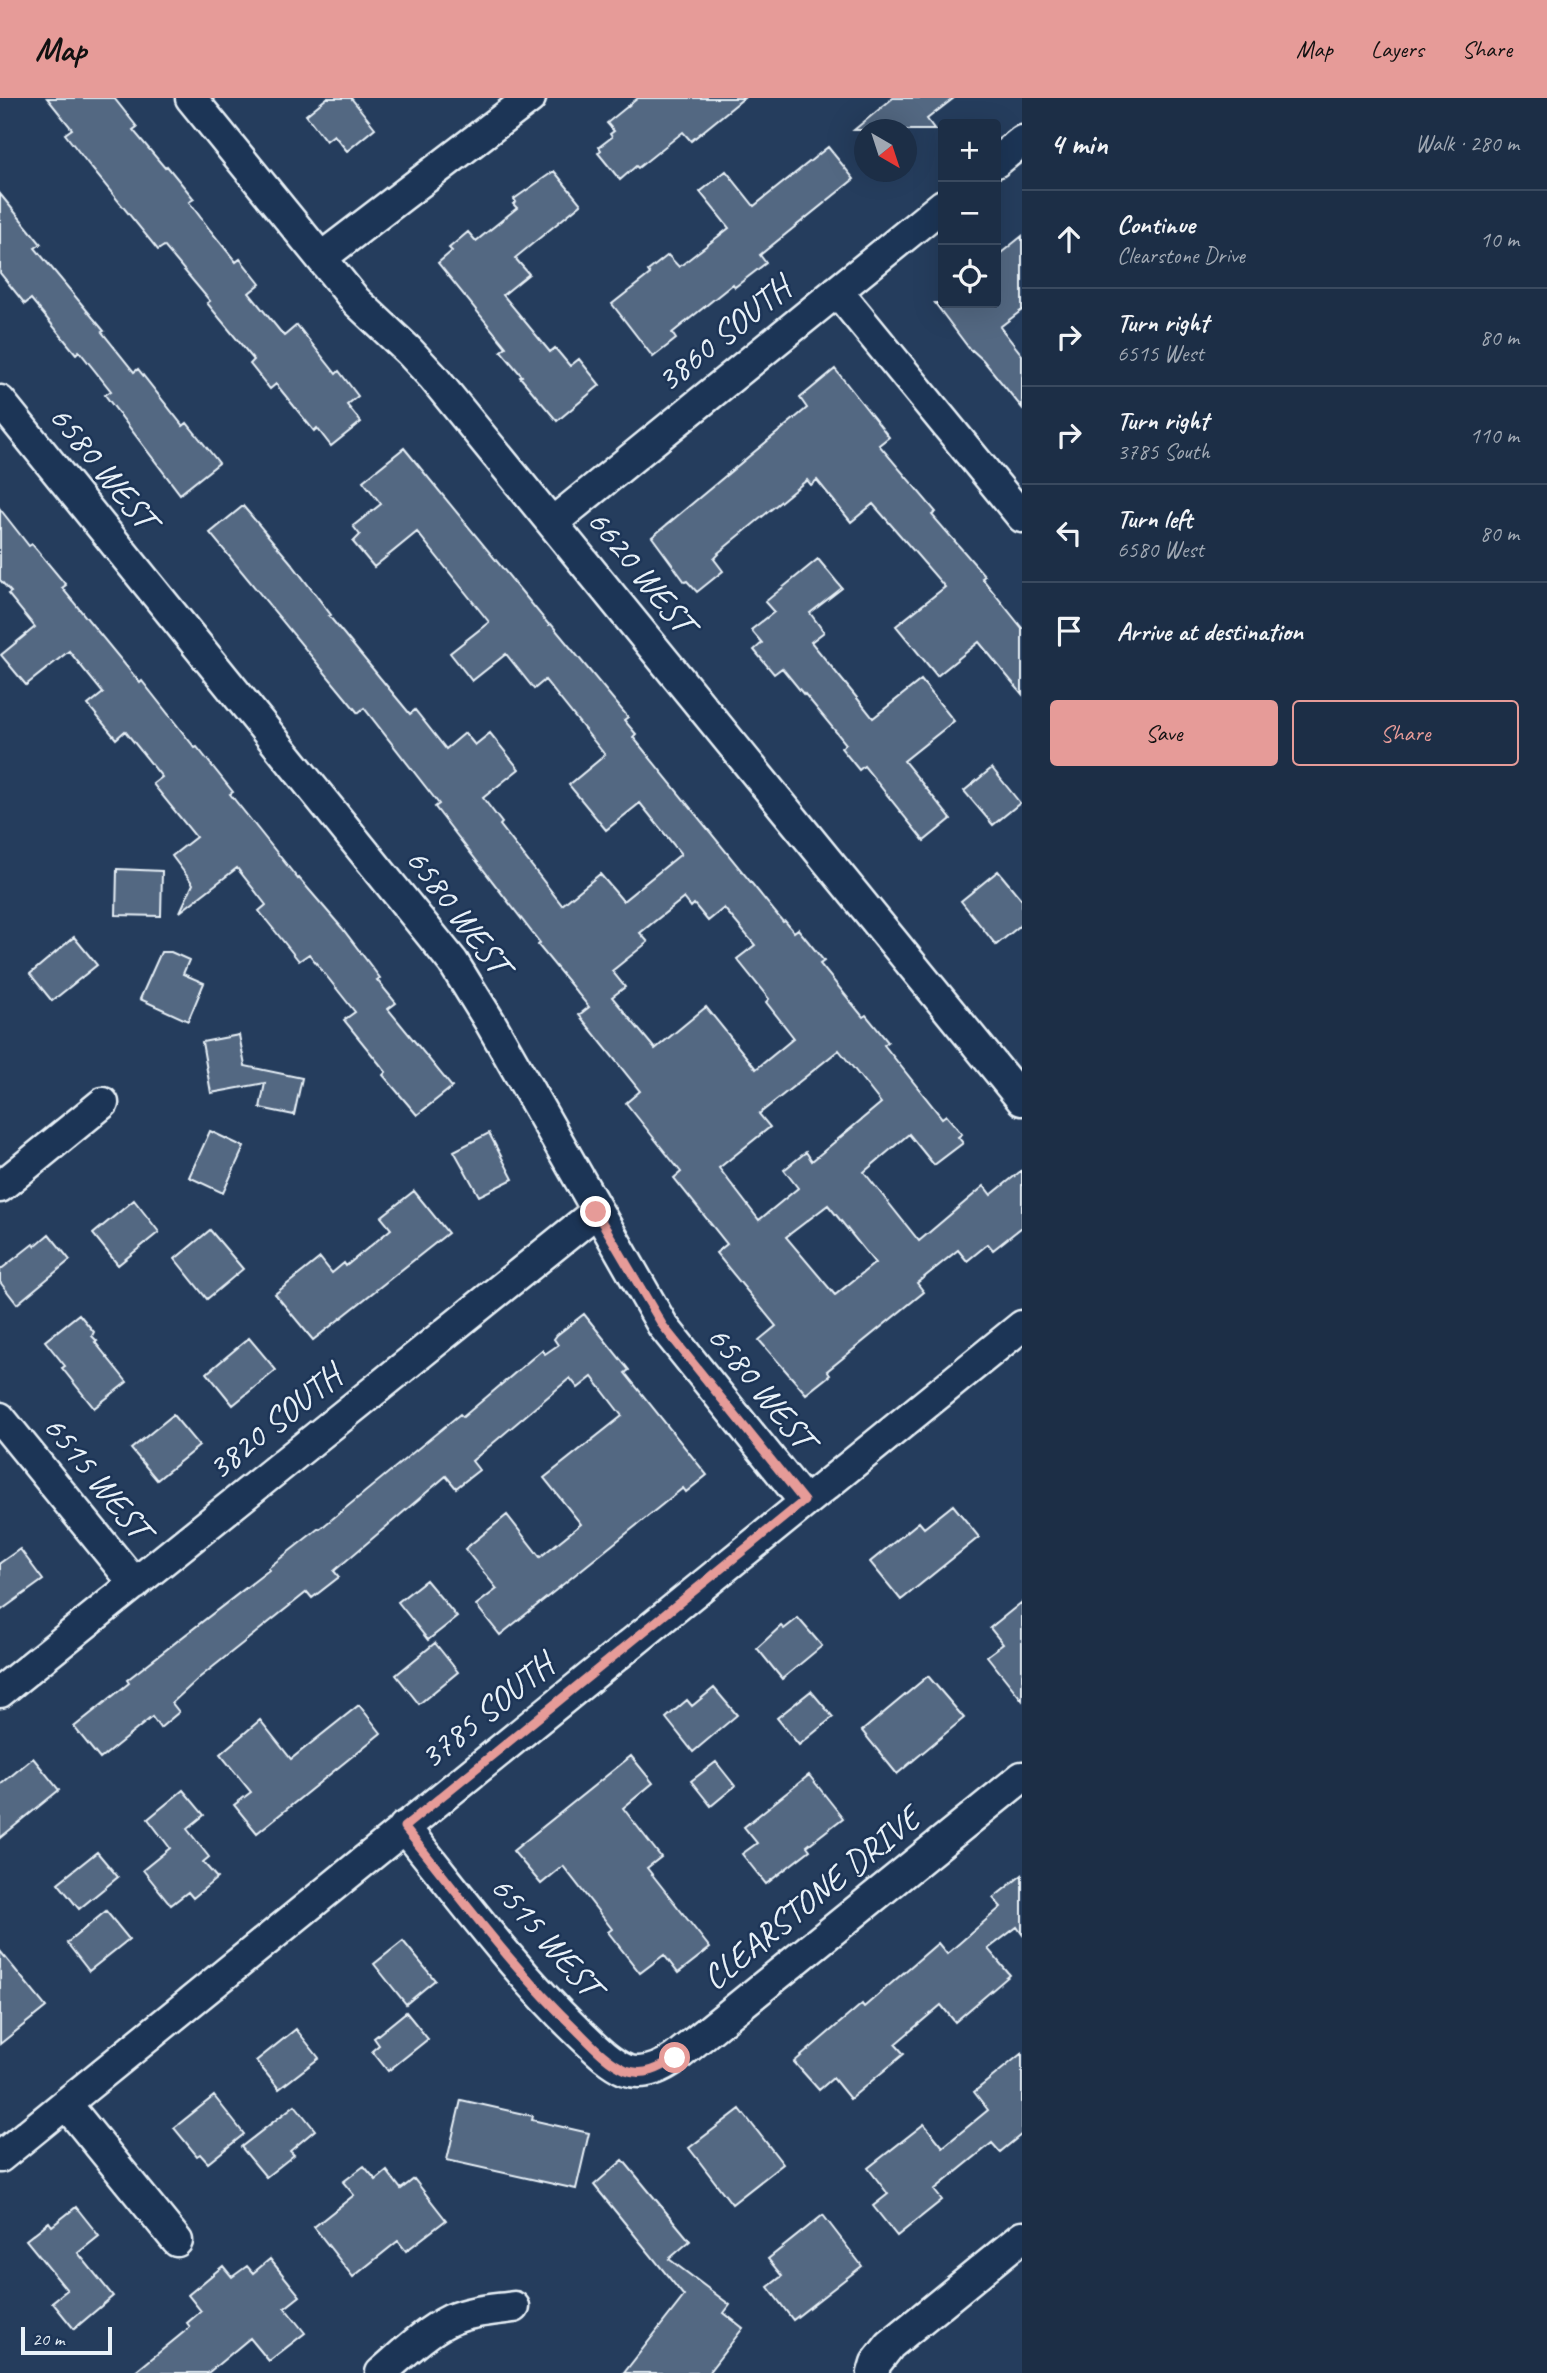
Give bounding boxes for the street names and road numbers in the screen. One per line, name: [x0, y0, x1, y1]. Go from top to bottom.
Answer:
street label: 3860 SOUTH: [647, 263, 803, 402]
street label: 6580 WEST: [39, 396, 172, 545]
street label: 6620 WEST: [577, 500, 710, 649]
street label: 6580 WEST: [396, 839, 526, 990]
street label: 6580 WEST: [697, 1316, 830, 1465]
street label: 3820 SOUTH: [198, 1351, 354, 1490]
street label: 6515 WEST: [33, 1406, 166, 1555]
street label: 3785 SOUTH: [410, 1640, 566, 1779]
street label: CLEARSTONE DRIVE: [693, 1793, 933, 2000]
street label: 6515 WEST: [481, 1866, 617, 2013]

